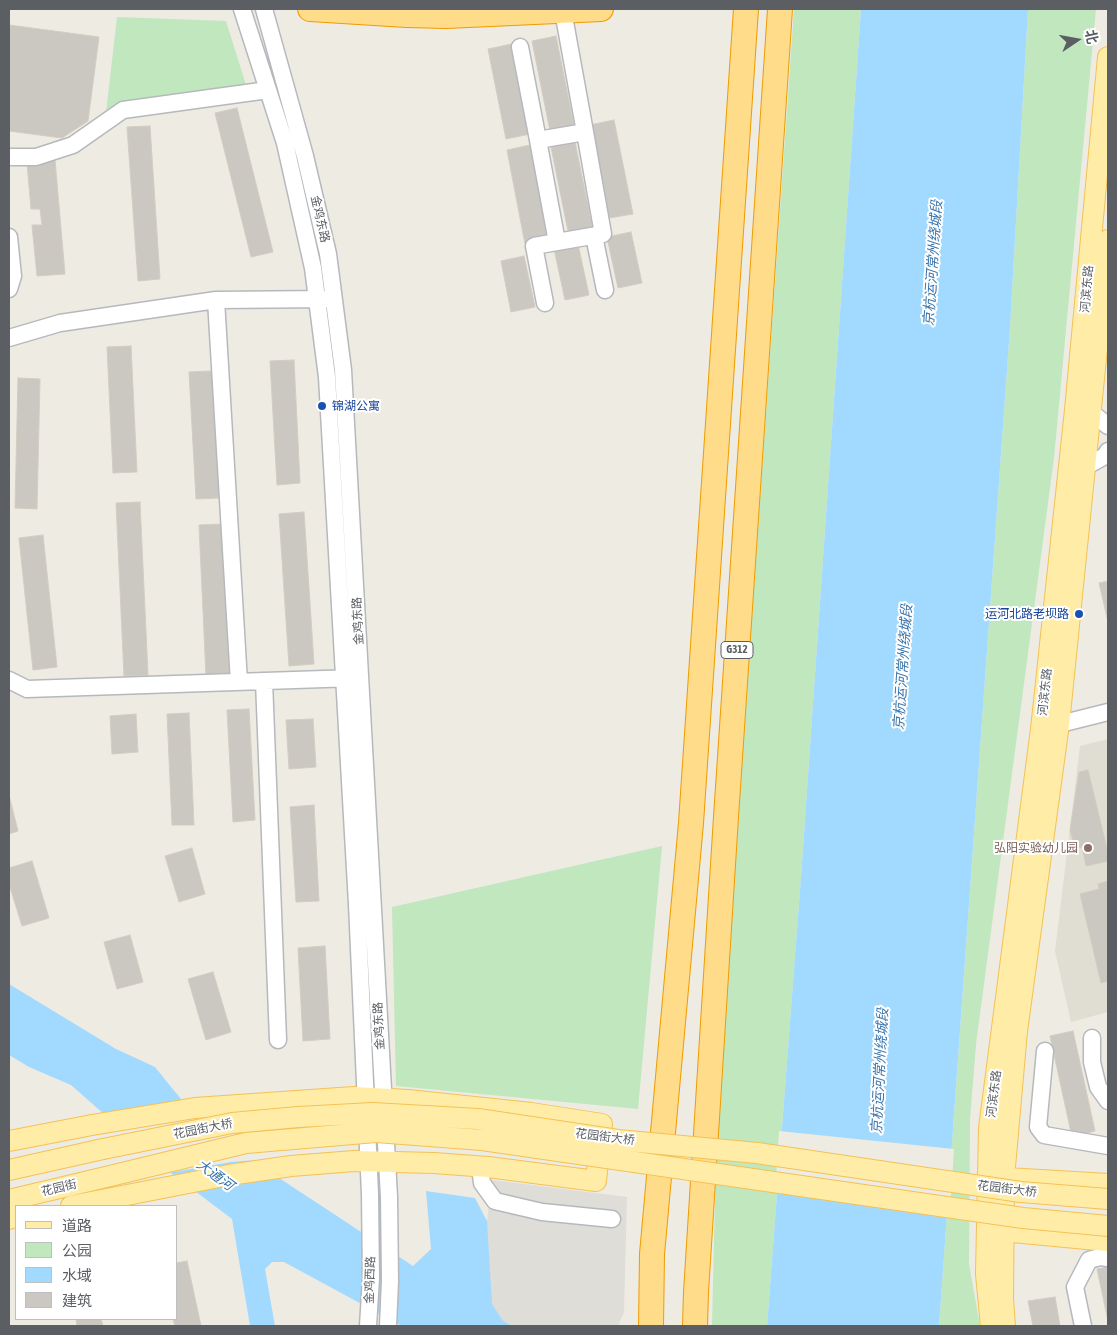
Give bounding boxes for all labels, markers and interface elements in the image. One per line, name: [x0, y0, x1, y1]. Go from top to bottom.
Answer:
north arrow: [1052, 15, 1102, 65]
text: 北: [1082, 28, 1101, 45]
street label: 金鸡东路: [308, 194, 332, 244]
water label: 京杭运河常州绕城段: [920, 200, 946, 326]
street label: 河滨东路: [1078, 264, 1096, 314]
place label: 锦湖公寓: [332, 399, 380, 413]
marker: 锦湖公寓: [316, 400, 328, 412]
street label: 金鸡东路: [350, 597, 366, 645]
water label: 京杭运河常州绕城段: [890, 604, 916, 730]
place label: 运河北路老坝路: [985, 607, 1069, 621]
marker: 运河北路老坝路: [1073, 608, 1085, 620]
road number: G312: [721, 642, 753, 658]
street label: 河滨东路: [1035, 667, 1055, 717]
place label: 弘阳实验幼儿园: [994, 841, 1078, 855]
marker: 弘阳实验幼儿园: [1082, 842, 1094, 854]
street label: 金鸡东路: [371, 1002, 387, 1050]
water label: 京杭运河常州绕城段: [868, 1008, 892, 1134]
street label: 河滨东路: [984, 1069, 1004, 1119]
street label: 花园街大桥: [172, 1116, 234, 1142]
street label: 花园街大桥: [574, 1126, 636, 1148]
water label: 大通河: [193, 1156, 237, 1194]
street label: 花园街: [40, 1177, 78, 1199]
street label: 花园街大桥: [976, 1178, 1038, 1200]
legend: [15, 1205, 178, 1320]
text: 道路: [62, 1217, 92, 1234]
text: 公园: [62, 1242, 92, 1259]
street label: 金鸡西路: [362, 1256, 378, 1304]
text: 水域: [62, 1267, 92, 1284]
text: 建筑: [62, 1292, 92, 1309]

